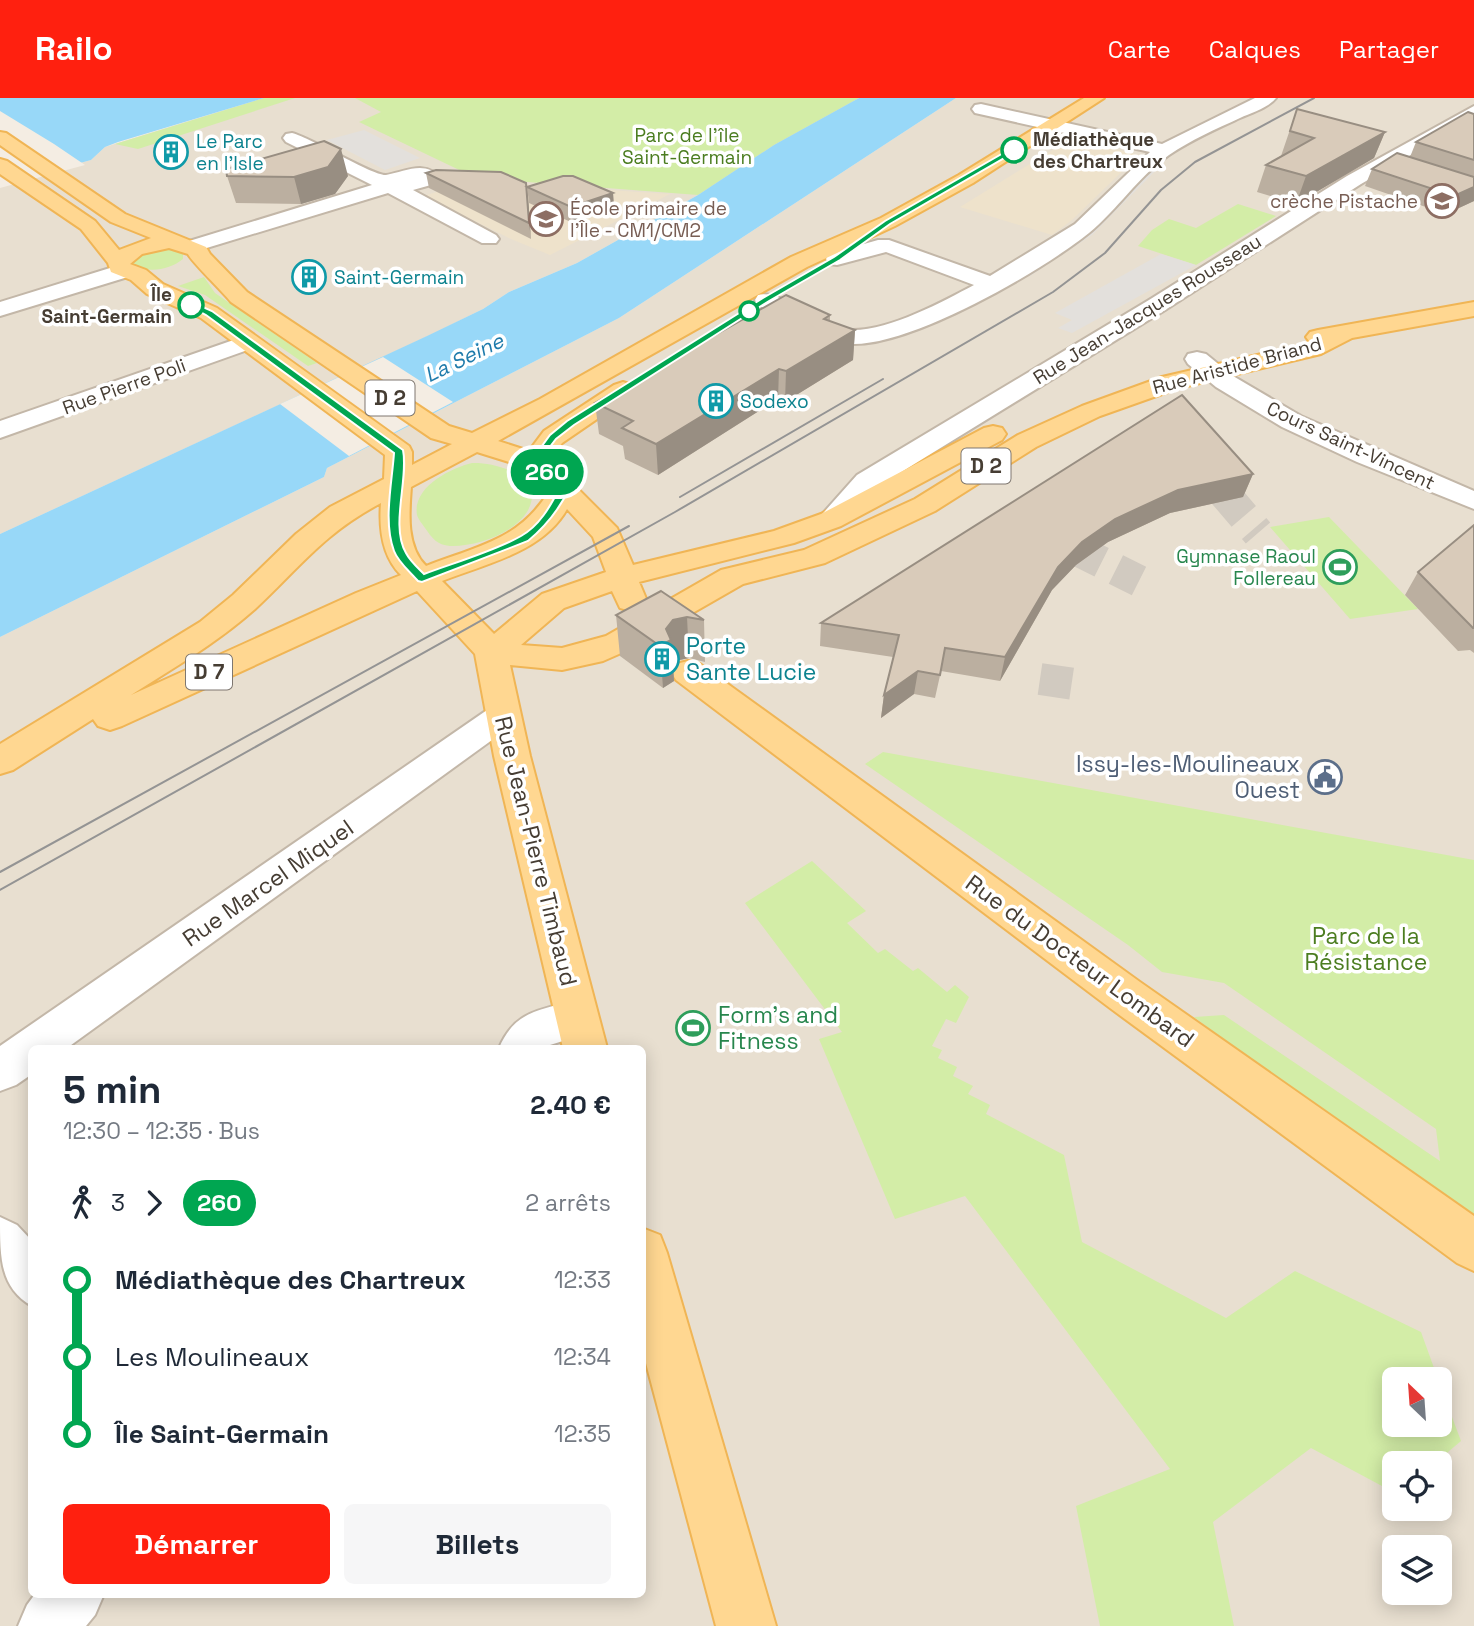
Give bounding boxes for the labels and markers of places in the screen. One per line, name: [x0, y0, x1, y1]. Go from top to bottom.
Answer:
place label: Médiathèque des Chartreux: [1033, 127, 1163, 174]
place label: Le Parc en l'Isle: [196, 129, 264, 176]
building icon: Le Parc en l'Isle: [152, 133, 190, 171]
marker: Médiathèque des Chartreux: [1001, 137, 1027, 163]
school or university icon: crèche Pistache: [1423, 182, 1461, 220]
place label: crèche Pistache: [1270, 189, 1418, 214]
place label: École primaire de l'Île - CM1/CM2: [570, 196, 727, 243]
school or university icon: École primaire de l'Île - CM1/CM2: [527, 200, 565, 238]
building icon: Saint-Germain: [290, 258, 328, 296]
place label: Saint-Germain: [334, 265, 464, 290]
place label: Île Saint-Germain: [41, 282, 172, 329]
marker: Île Saint-Germain: [178, 292, 204, 318]
unlabelled marker: [739, 301, 759, 321]
building icon: Sodexo: [697, 382, 735, 420]
place label: Sodexo: [740, 389, 809, 414]
place label: Gymnase Raoul Follereau: [1176, 544, 1316, 591]
sports icon: Gymnase Raoul Follereau: [1321, 548, 1359, 586]
place label: Porte Sante Lucie: [686, 631, 816, 687]
building icon: Porte Sante Lucie: [643, 640, 681, 678]
place label: Issy-les-Moulineaux Ouest: [1076, 749, 1300, 805]
public building icon: Issy-les-Moulineaux Ouest: [1306, 758, 1344, 796]
place label: Form's and Fitness: [718, 1000, 838, 1056]
sports icon: Form's and Fitness: [674, 1009, 712, 1047]

